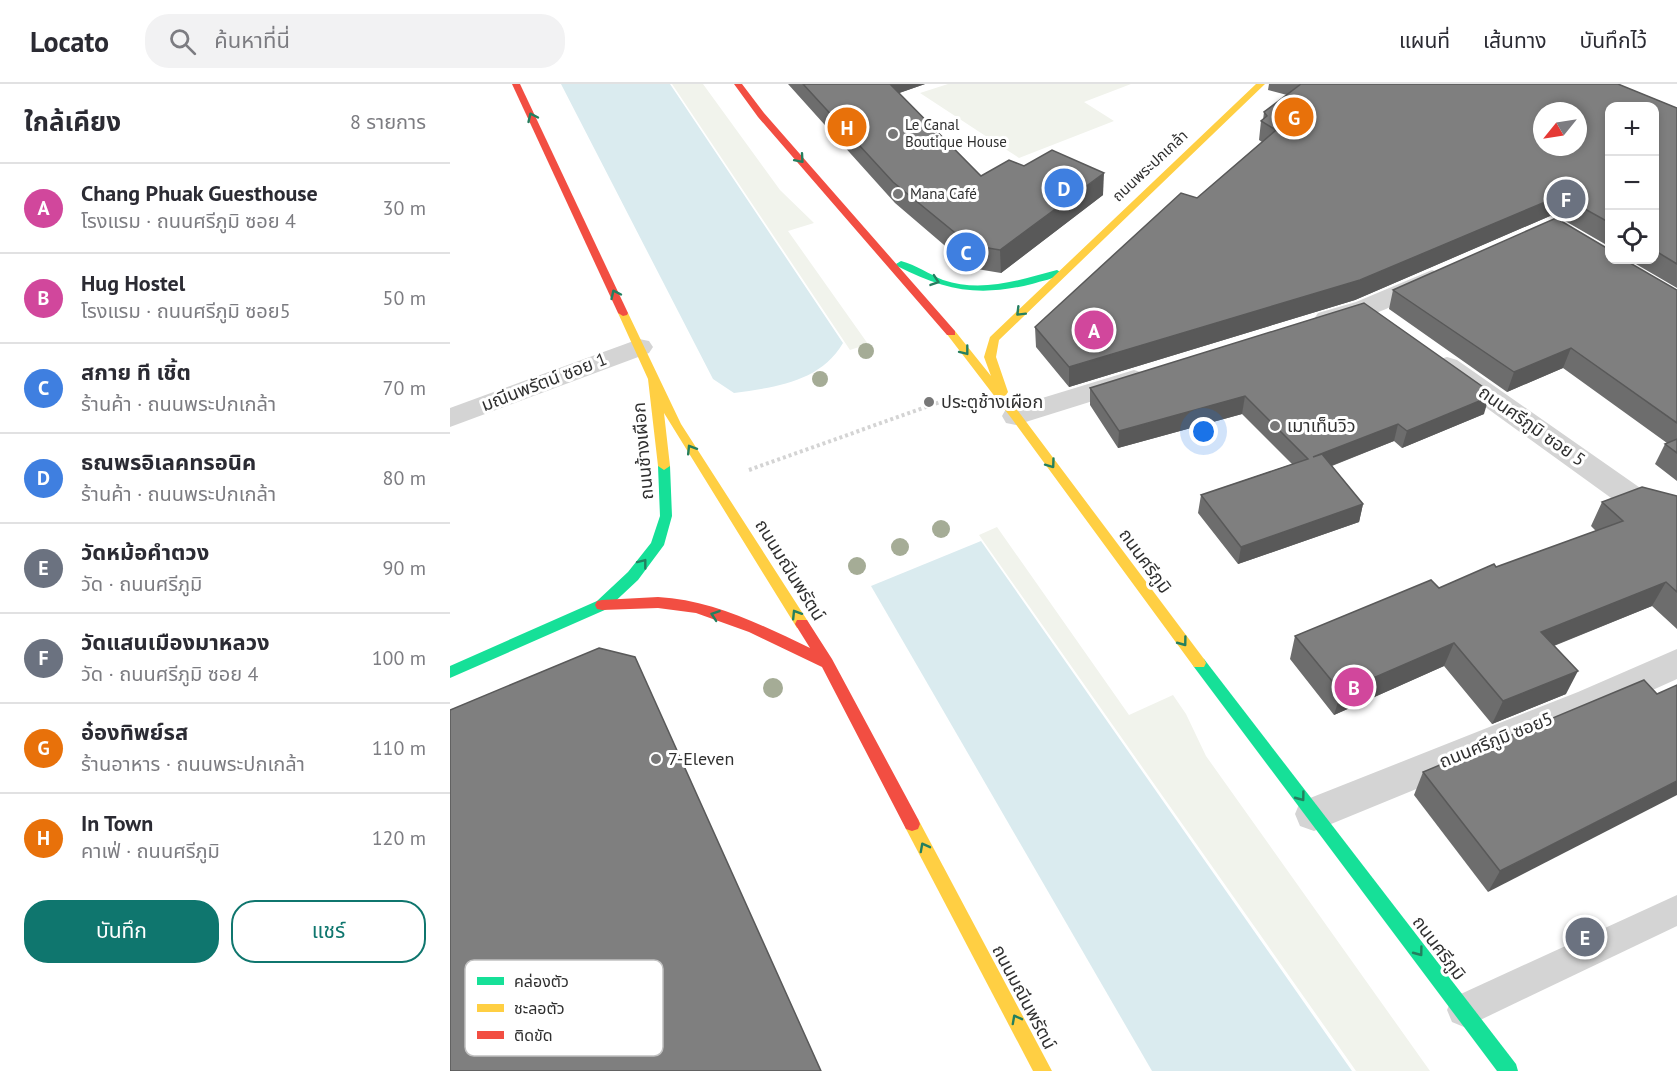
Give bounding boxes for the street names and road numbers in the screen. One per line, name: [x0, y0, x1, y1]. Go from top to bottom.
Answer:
street label: ถนนพระปกเกล้า: [1108, 126, 1191, 205]
street label: มณีนพรัตน์ ซอย 1: [478, 347, 610, 416]
street label: ถนนศรีภูมิ ซอย 5: [1474, 380, 1590, 472]
street label: ถนนช้างเผือก: [627, 401, 658, 501]
street label: ถนนมณีนพรัตน์: [750, 515, 831, 625]
street label: ถนนศรีภูมิ: [1113, 524, 1177, 598]
street label: ถนนศรีภูมิ ซอย5: [1436, 706, 1556, 774]
street label: ถนนศรีภูมิ: [1407, 911, 1471, 985]
street label: ถนนมณีนพรัตน์: [987, 941, 1062, 1053]

